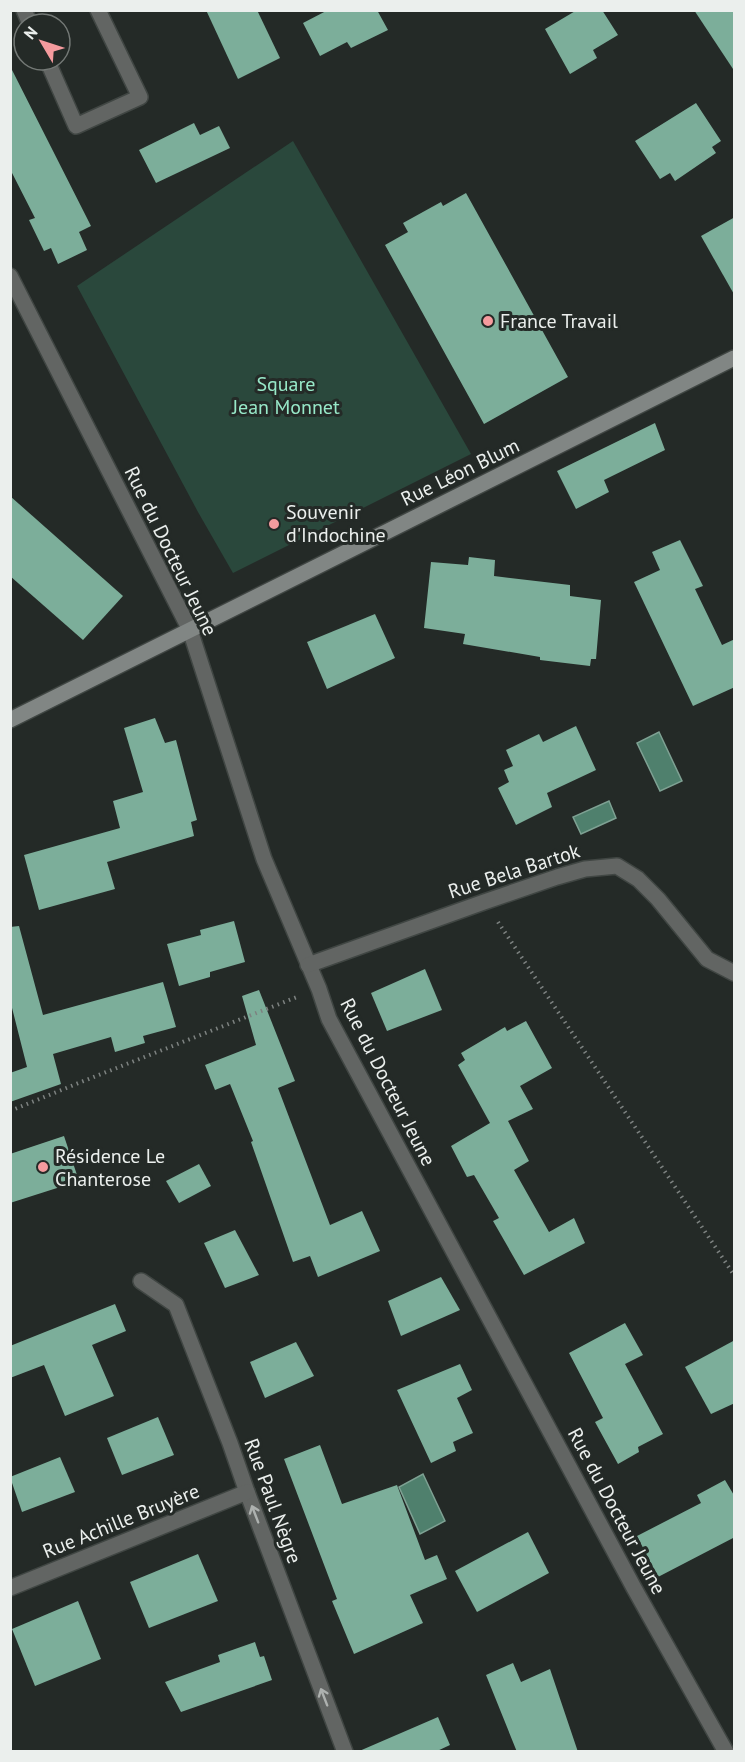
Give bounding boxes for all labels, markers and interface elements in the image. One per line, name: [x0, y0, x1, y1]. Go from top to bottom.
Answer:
north arrow: [12, 12, 72, 72]
text: N: [19, 22, 41, 43]
place label: France Travail: [500, 308, 618, 334]
marker: France Travail: [481, 314, 495, 328]
park label: Square Jean Monnet: [231, 371, 340, 420]
street label: Rue Léon Blum: [396, 432, 524, 512]
street label: Rue du Docteur Jeune: [119, 462, 223, 640]
place label: Souvenir d'Indochine: [286, 499, 386, 548]
marker: Souvenir d'Indochine: [267, 517, 281, 531]
street label: Rue Bela Bartok: [445, 837, 583, 904]
street label: Rue du Docteur Jeune: [334, 994, 442, 1170]
place label: Résidence Le Chanterose: [55, 1143, 165, 1192]
marker: Résidence Le Chanterose: [36, 1160, 50, 1174]
street label: Rue du Docteur Jeune: [562, 1423, 672, 1599]
street label: Rue Paul Nègre: [238, 1435, 308, 1567]
street label: Rue Achille Bruyère: [39, 1478, 203, 1564]
one-way arrow: [249, 1506, 260, 1524]
one-way arrow: [318, 1688, 329, 1707]

